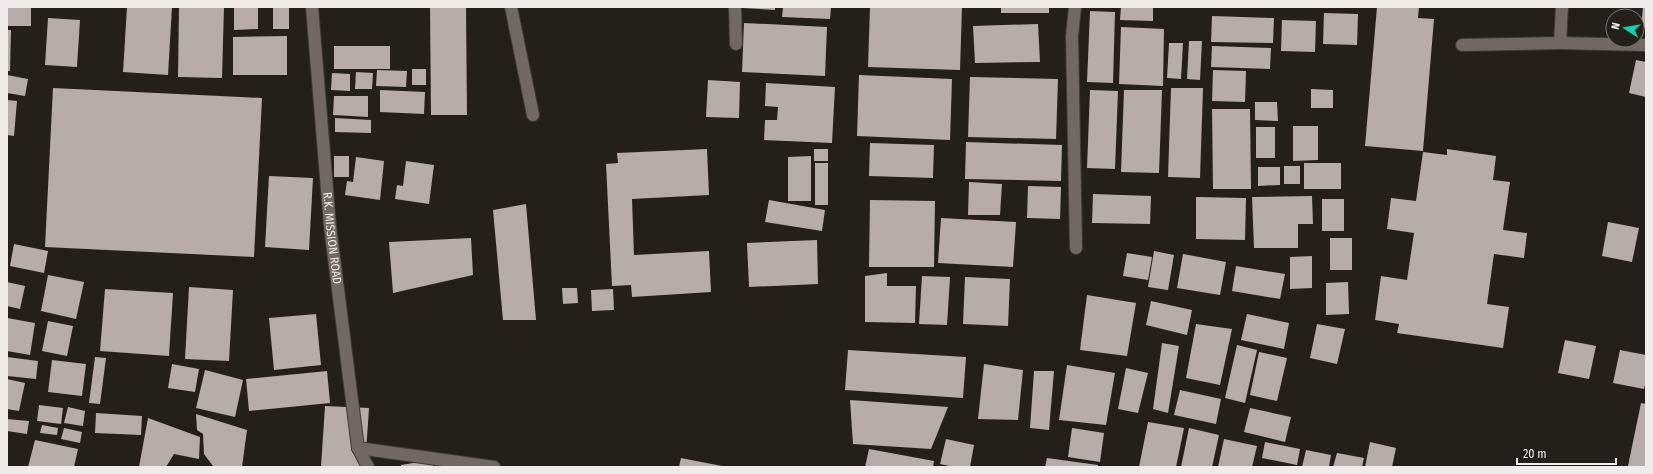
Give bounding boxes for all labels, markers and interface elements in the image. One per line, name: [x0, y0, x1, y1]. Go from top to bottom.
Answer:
north arrow: [1605, 8, 1645, 48]
text: N: [1609, 21, 1623, 31]
street label: R.K. MISSION ROAD: [320, 192, 344, 285]
scale bar: [1517, 440, 1616, 466]
text: 20 m: [1523, 447, 1547, 461]

